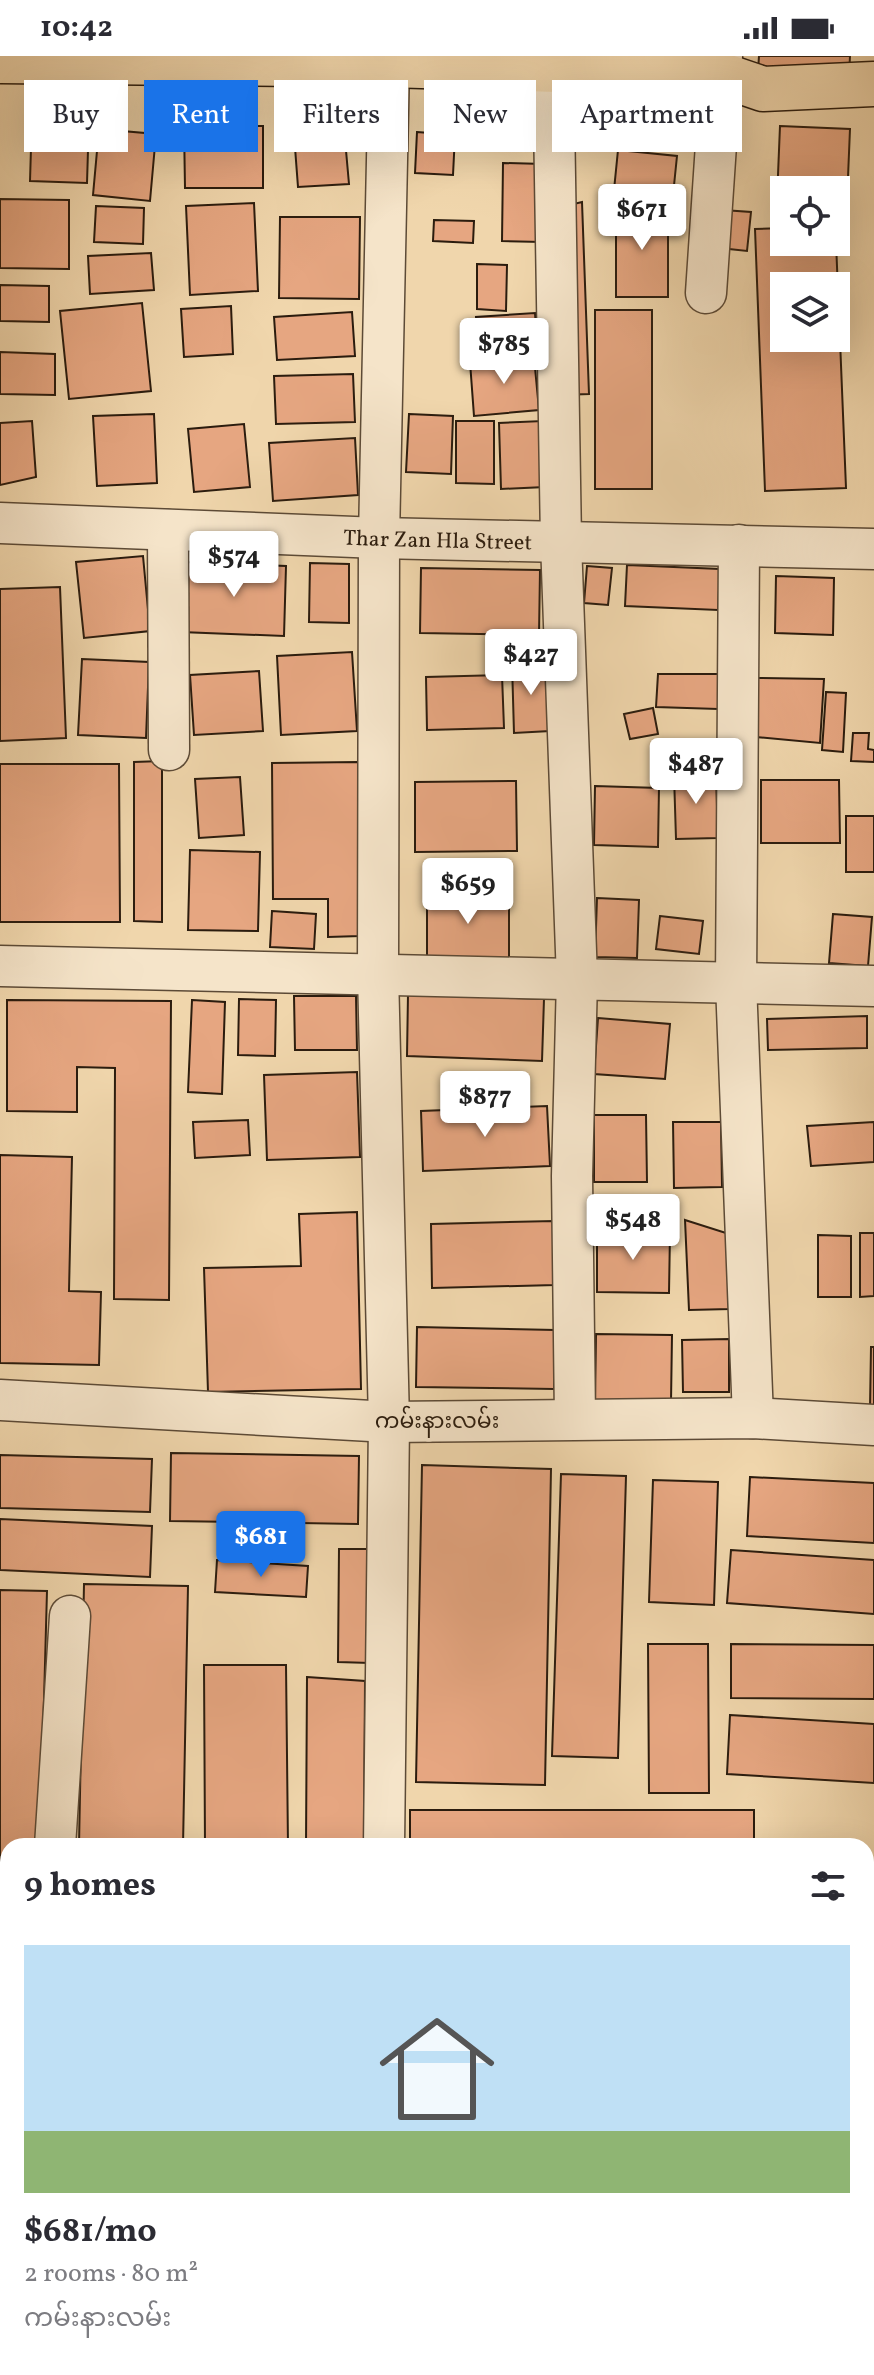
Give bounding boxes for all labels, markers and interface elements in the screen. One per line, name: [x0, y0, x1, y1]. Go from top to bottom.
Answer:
text: 10:42: [40, 7, 113, 49]
chip: Buy: [24, 80, 128, 152]
chip: Rent: [144, 80, 258, 152]
chip: Filters: [274, 80, 408, 152]
chip: New: [424, 80, 536, 152]
chip: Apartment: [552, 80, 742, 152]
map controls: [770, 176, 850, 352]
button: locate: [770, 176, 850, 256]
pin: $671: [595, 184, 689, 252]
text: $671: [616, 192, 668, 228]
button: layers: [770, 272, 850, 352]
pin: $785: [457, 318, 551, 386]
text: $785: [478, 326, 530, 362]
street label: Thar Zan Hla Street: [343, 524, 533, 559]
pin: $574: [187, 531, 281, 599]
text: $574: [207, 539, 261, 575]
pin: $427: [484, 629, 578, 697]
text: $427: [503, 637, 559, 673]
pin: $487: [649, 738, 743, 806]
text: $487: [668, 746, 724, 782]
pin: $659: [421, 858, 515, 926]
text: $659: [440, 866, 496, 902]
pin: $877: [438, 1071, 532, 1139]
text: $877: [458, 1079, 512, 1115]
pin: $548: [586, 1194, 680, 1262]
text: $548: [605, 1202, 661, 1238]
street label: ကမ်းနားလမ်း: [375, 1405, 499, 1438]
pin: $681: [214, 1511, 308, 1579]
text: $681: [234, 1519, 288, 1555]
text: 9 homes: [24, 1863, 156, 1910]
icon: filters: [806, 1864, 850, 1908]
icon: home: [365, 1997, 509, 2141]
text: $681/mo: [24, 2209, 157, 2256]
text: 2 rooms · 80 m²: [24, 2256, 198, 2292]
text: ကမ်းနားလမ်း: [24, 2301, 171, 2337]

